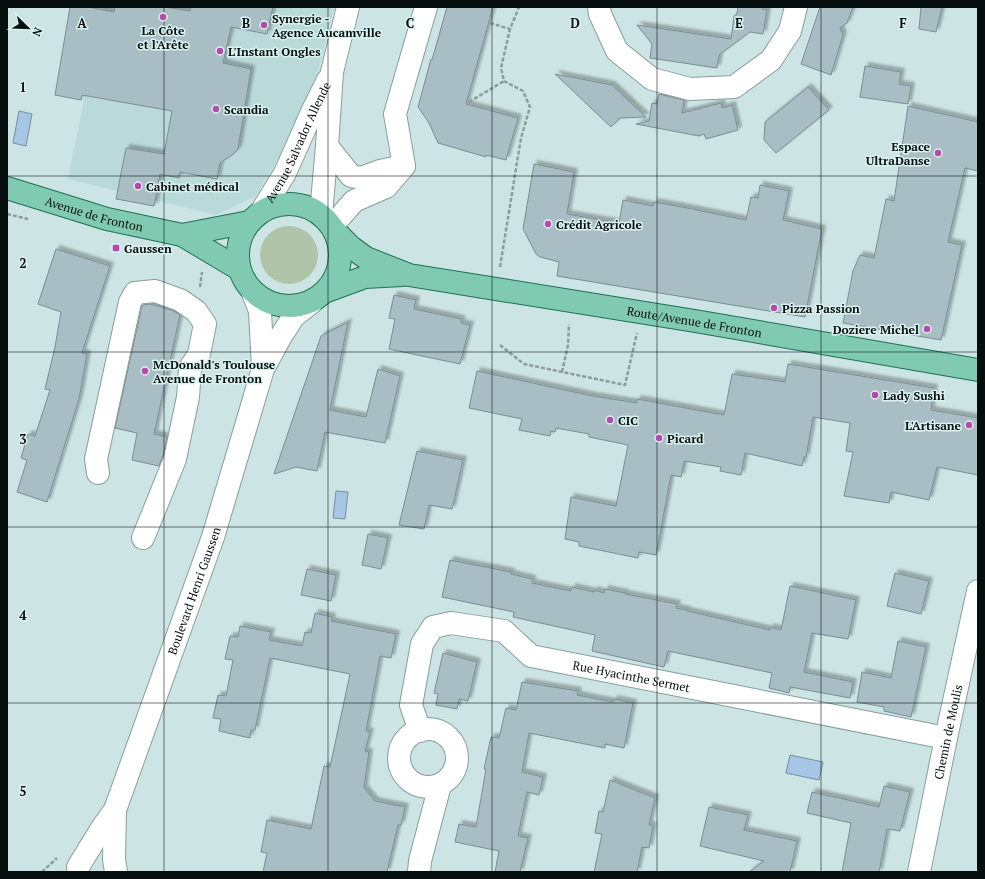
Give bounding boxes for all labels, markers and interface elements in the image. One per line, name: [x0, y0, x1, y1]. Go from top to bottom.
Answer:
north arrow: [8, 8, 48, 48]
place label: Synergie - Agence Aucamville: [272, 11, 382, 40]
marker: La Côte et l'Arête: [158, 12, 168, 22]
text: A: [77, 14, 87, 32]
text: B: [242, 14, 250, 32]
text: C: [406, 14, 414, 32]
text: D: [570, 14, 580, 32]
text: E: [735, 14, 743, 32]
text: F: [899, 14, 907, 32]
marker: Synergie - Agence Aucamville: [259, 20, 269, 30]
place label: La Côte et l'Arête: [137, 23, 189, 52]
text: N: [29, 25, 45, 39]
place label: L'Instant Ongles: [228, 44, 321, 59]
marker: L'Instant Ongles: [215, 46, 225, 56]
text: 1: [19, 78, 27, 96]
street label: Avenue Salvador Allende: [261, 79, 333, 205]
place label: Scandia: [224, 102, 269, 117]
marker: Scandia: [211, 104, 221, 114]
place label: Espace UltraDanse: [866, 139, 931, 168]
marker: Espace UltraDanse: [933, 148, 943, 158]
place label: Cabinet médical: [146, 179, 239, 194]
marker: Cabinet médical: [133, 181, 143, 191]
street label: Avenue de Fronton: [43, 193, 145, 234]
place label: Crédit Agricole: [556, 217, 643, 232]
marker: Crédit Agricole: [543, 219, 553, 229]
place label: Gaussen: [124, 241, 172, 256]
marker: Gaussen: [111, 243, 121, 253]
text: 2: [19, 254, 27, 272]
place label: Pizza Passion: [782, 301, 860, 316]
street label: Route/Avenue de Fronton: [626, 303, 763, 340]
marker: Pizza Passion: [769, 303, 779, 313]
place label: Doziere Michel: [833, 322, 919, 337]
marker: Doziere Michel: [922, 324, 932, 334]
place label: McDonald's Toulouse Avenue de Fronton: [153, 357, 276, 386]
marker: McDonald's Toulouse Avenue de Fronton: [140, 366, 150, 376]
place label: Lady Sushi: [883, 388, 945, 403]
marker: Lady Sushi: [870, 390, 880, 400]
place label: CIC: [618, 413, 638, 428]
marker: CIC: [605, 415, 615, 425]
place label: L'Artisane: [905, 418, 962, 433]
marker: L'Artisane: [964, 420, 974, 430]
text: 3: [19, 430, 27, 448]
place label: Picard: [667, 431, 704, 446]
marker: Picard: [654, 433, 664, 443]
street label: Boulevard Henri Gaussen: [164, 525, 223, 657]
text: 4: [19, 606, 27, 624]
street label: Rue Hyacinthe Sermet: [572, 657, 692, 695]
street label: Chemin de Moulis: [930, 683, 965, 781]
text: 5: [19, 782, 27, 800]

